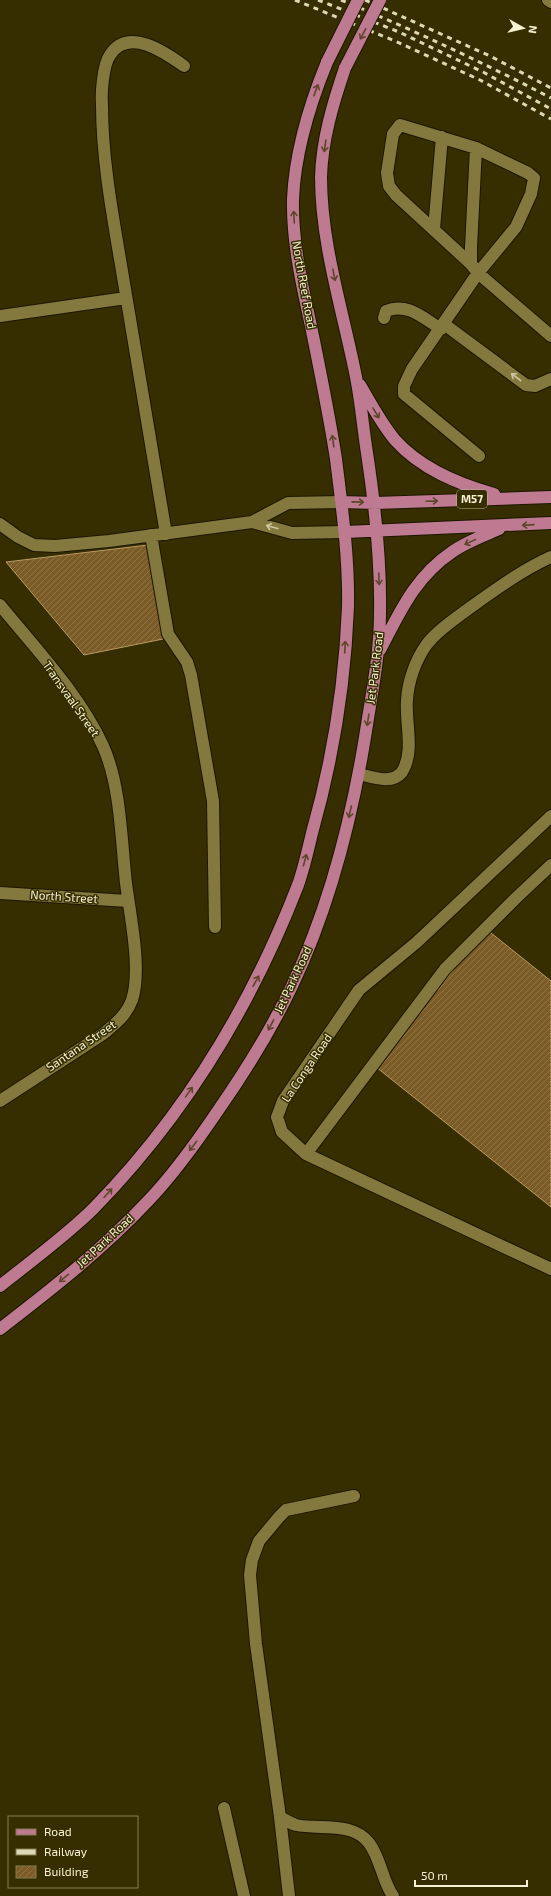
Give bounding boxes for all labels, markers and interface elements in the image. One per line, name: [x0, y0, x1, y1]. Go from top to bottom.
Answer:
north arrow: [503, 8, 543, 48]
text: N: [526, 25, 540, 34]
one-way arrow: [358, 28, 366, 40]
one-way arrow: [313, 83, 320, 96]
one-way arrow: [321, 139, 329, 152]
one-way arrow: [290, 211, 298, 224]
street label: North Reef Road: [290, 240, 320, 330]
one-way arrow: [330, 268, 338, 281]
one-way arrow: [511, 373, 522, 381]
one-way arrow: [373, 406, 381, 418]
one-way arrow: [329, 435, 337, 448]
road number: M57: [457, 490, 487, 508]
one-way arrow: [425, 497, 438, 504]
one-way arrow: [351, 498, 364, 506]
one-way arrow: [522, 521, 535, 528]
one-way arrow: [266, 523, 279, 530]
one-way arrow: [464, 539, 476, 547]
one-way arrow: [375, 572, 383, 585]
street label: Jet Park Road: [363, 631, 385, 705]
one-way arrow: [342, 641, 349, 654]
street label: Transvaal Street: [41, 658, 103, 739]
one-way arrow: [364, 713, 372, 726]
one-way arrow: [346, 805, 354, 818]
one-way arrow: [302, 854, 309, 867]
street label: North Street: [30, 887, 99, 905]
street label: Jet Park Road: [270, 944, 314, 1015]
one-way arrow: [253, 975, 261, 987]
street label: Santana Street: [43, 1016, 118, 1074]
one-way arrow: [267, 1018, 274, 1030]
street label: La Conga Road: [278, 1031, 334, 1104]
one-way arrow: [185, 1087, 193, 1098]
one-way arrow: [189, 1140, 198, 1151]
one-way arrow: [103, 1187, 112, 1198]
street label: Jet Park Road: [73, 1210, 136, 1270]
one-way arrow: [59, 1274, 70, 1282]
legend: [8, 1816, 138, 1888]
text: Road: [44, 1824, 72, 1838]
text: Railway: [44, 1844, 88, 1858]
scale bar: [415, 1862, 527, 1888]
text: Building: [44, 1864, 89, 1878]
text: 50 m: [421, 1868, 448, 1882]

